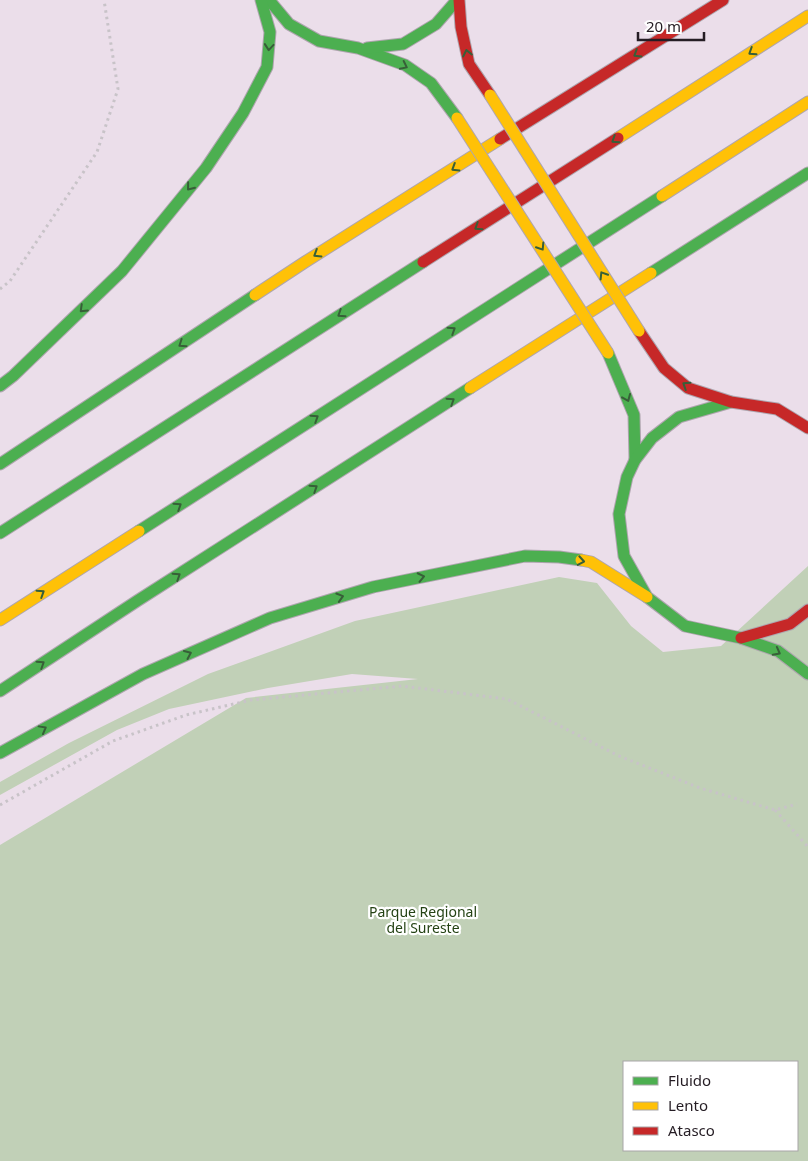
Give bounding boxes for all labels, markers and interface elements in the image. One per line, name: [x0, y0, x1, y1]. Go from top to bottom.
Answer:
scale bar: [638, 10, 704, 42]
text: 20 m: [646, 16, 681, 36]
one-way arrow: [263, 44, 274, 52]
one-way arrow: [749, 46, 758, 55]
one-way arrow: [633, 47, 642, 57]
one-way arrow: [462, 49, 473, 57]
one-way arrow: [399, 59, 408, 70]
one-way arrow: [612, 133, 621, 143]
one-way arrow: [451, 162, 460, 171]
one-way arrow: [188, 181, 196, 190]
one-way arrow: [475, 221, 484, 230]
one-way arrow: [534, 242, 544, 251]
one-way arrow: [314, 248, 323, 258]
one-way arrow: [600, 272, 610, 281]
one-way arrow: [79, 303, 88, 312]
one-way arrow: [338, 308, 347, 318]
one-way arrow: [446, 327, 455, 337]
one-way arrow: [178, 338, 187, 347]
one-way arrow: [682, 381, 691, 391]
one-way arrow: [621, 393, 631, 402]
one-way arrow: [446, 397, 455, 407]
one-way arrow: [309, 415, 318, 424]
one-way arrow: [309, 485, 318, 494]
one-way arrow: [172, 503, 182, 512]
one-way arrow: [577, 555, 586, 565]
one-way arrow: [172, 572, 181, 582]
one-way arrow: [417, 572, 426, 583]
one-way arrow: [36, 590, 45, 600]
one-way arrow: [335, 593, 343, 603]
one-way arrow: [772, 646, 781, 656]
one-way arrow: [183, 650, 192, 661]
one-way arrow: [35, 661, 45, 670]
one-way arrow: [37, 726, 46, 736]
park label: Parque Regional del Sureste: [369, 902, 477, 937]
legend: [623, 1061, 798, 1151]
text: Fluido: [668, 1070, 711, 1090]
text: Lento: [668, 1095, 708, 1115]
text: Atasco: [668, 1120, 715, 1140]

